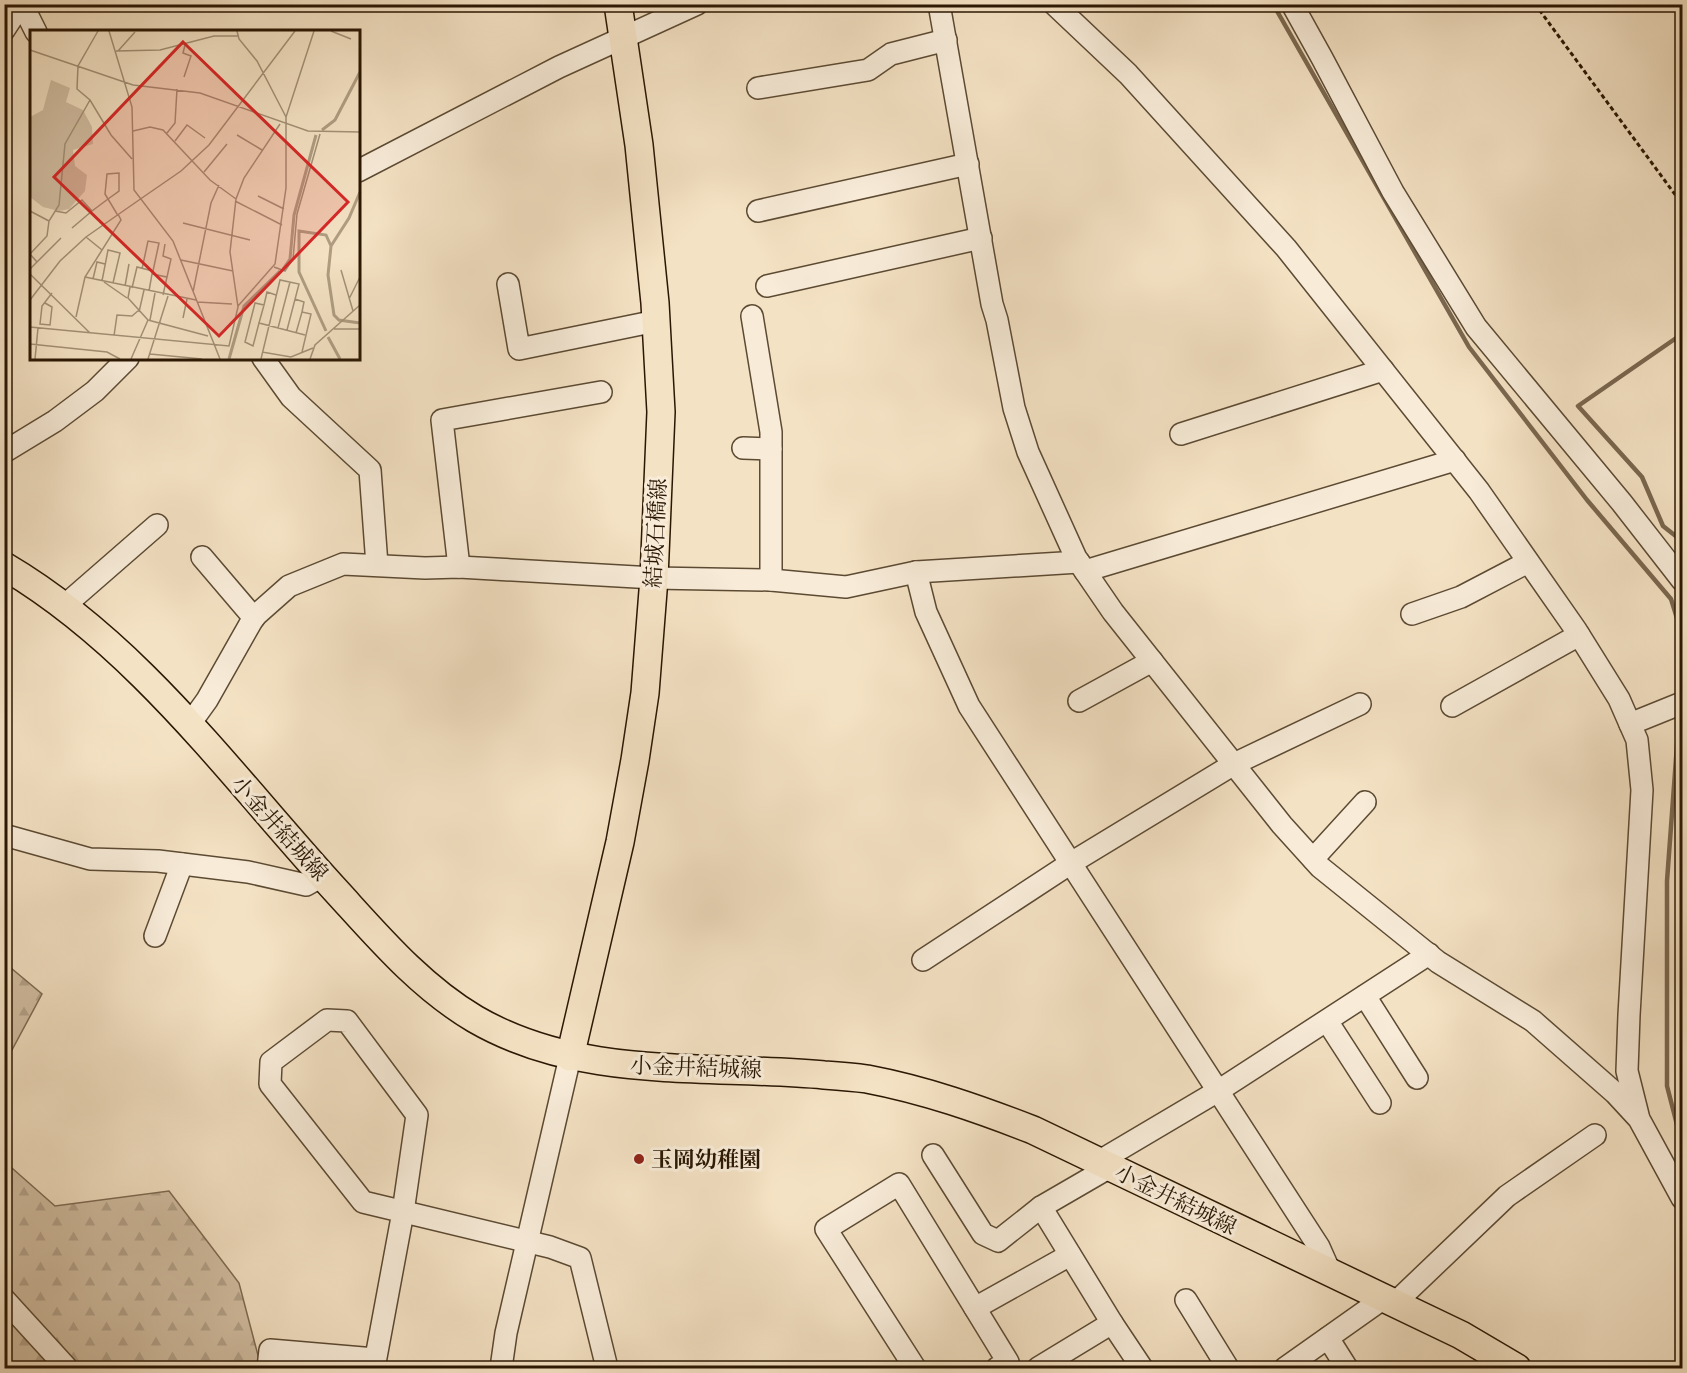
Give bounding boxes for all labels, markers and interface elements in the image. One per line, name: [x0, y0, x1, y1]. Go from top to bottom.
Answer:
inset map: [30, 30, 360, 360]
street label: 結城石橋線: [636, 477, 674, 589]
street label: 小金井結城線: [224, 768, 336, 888]
street label: 小金井結城線: [629, 1049, 763, 1085]
place label: 玉岡幼稚園: [651, 1143, 761, 1175]
marker: 玉岡幼稚園: [632, 1152, 646, 1166]
street label: 小金井結城線: [1110, 1156, 1242, 1242]

